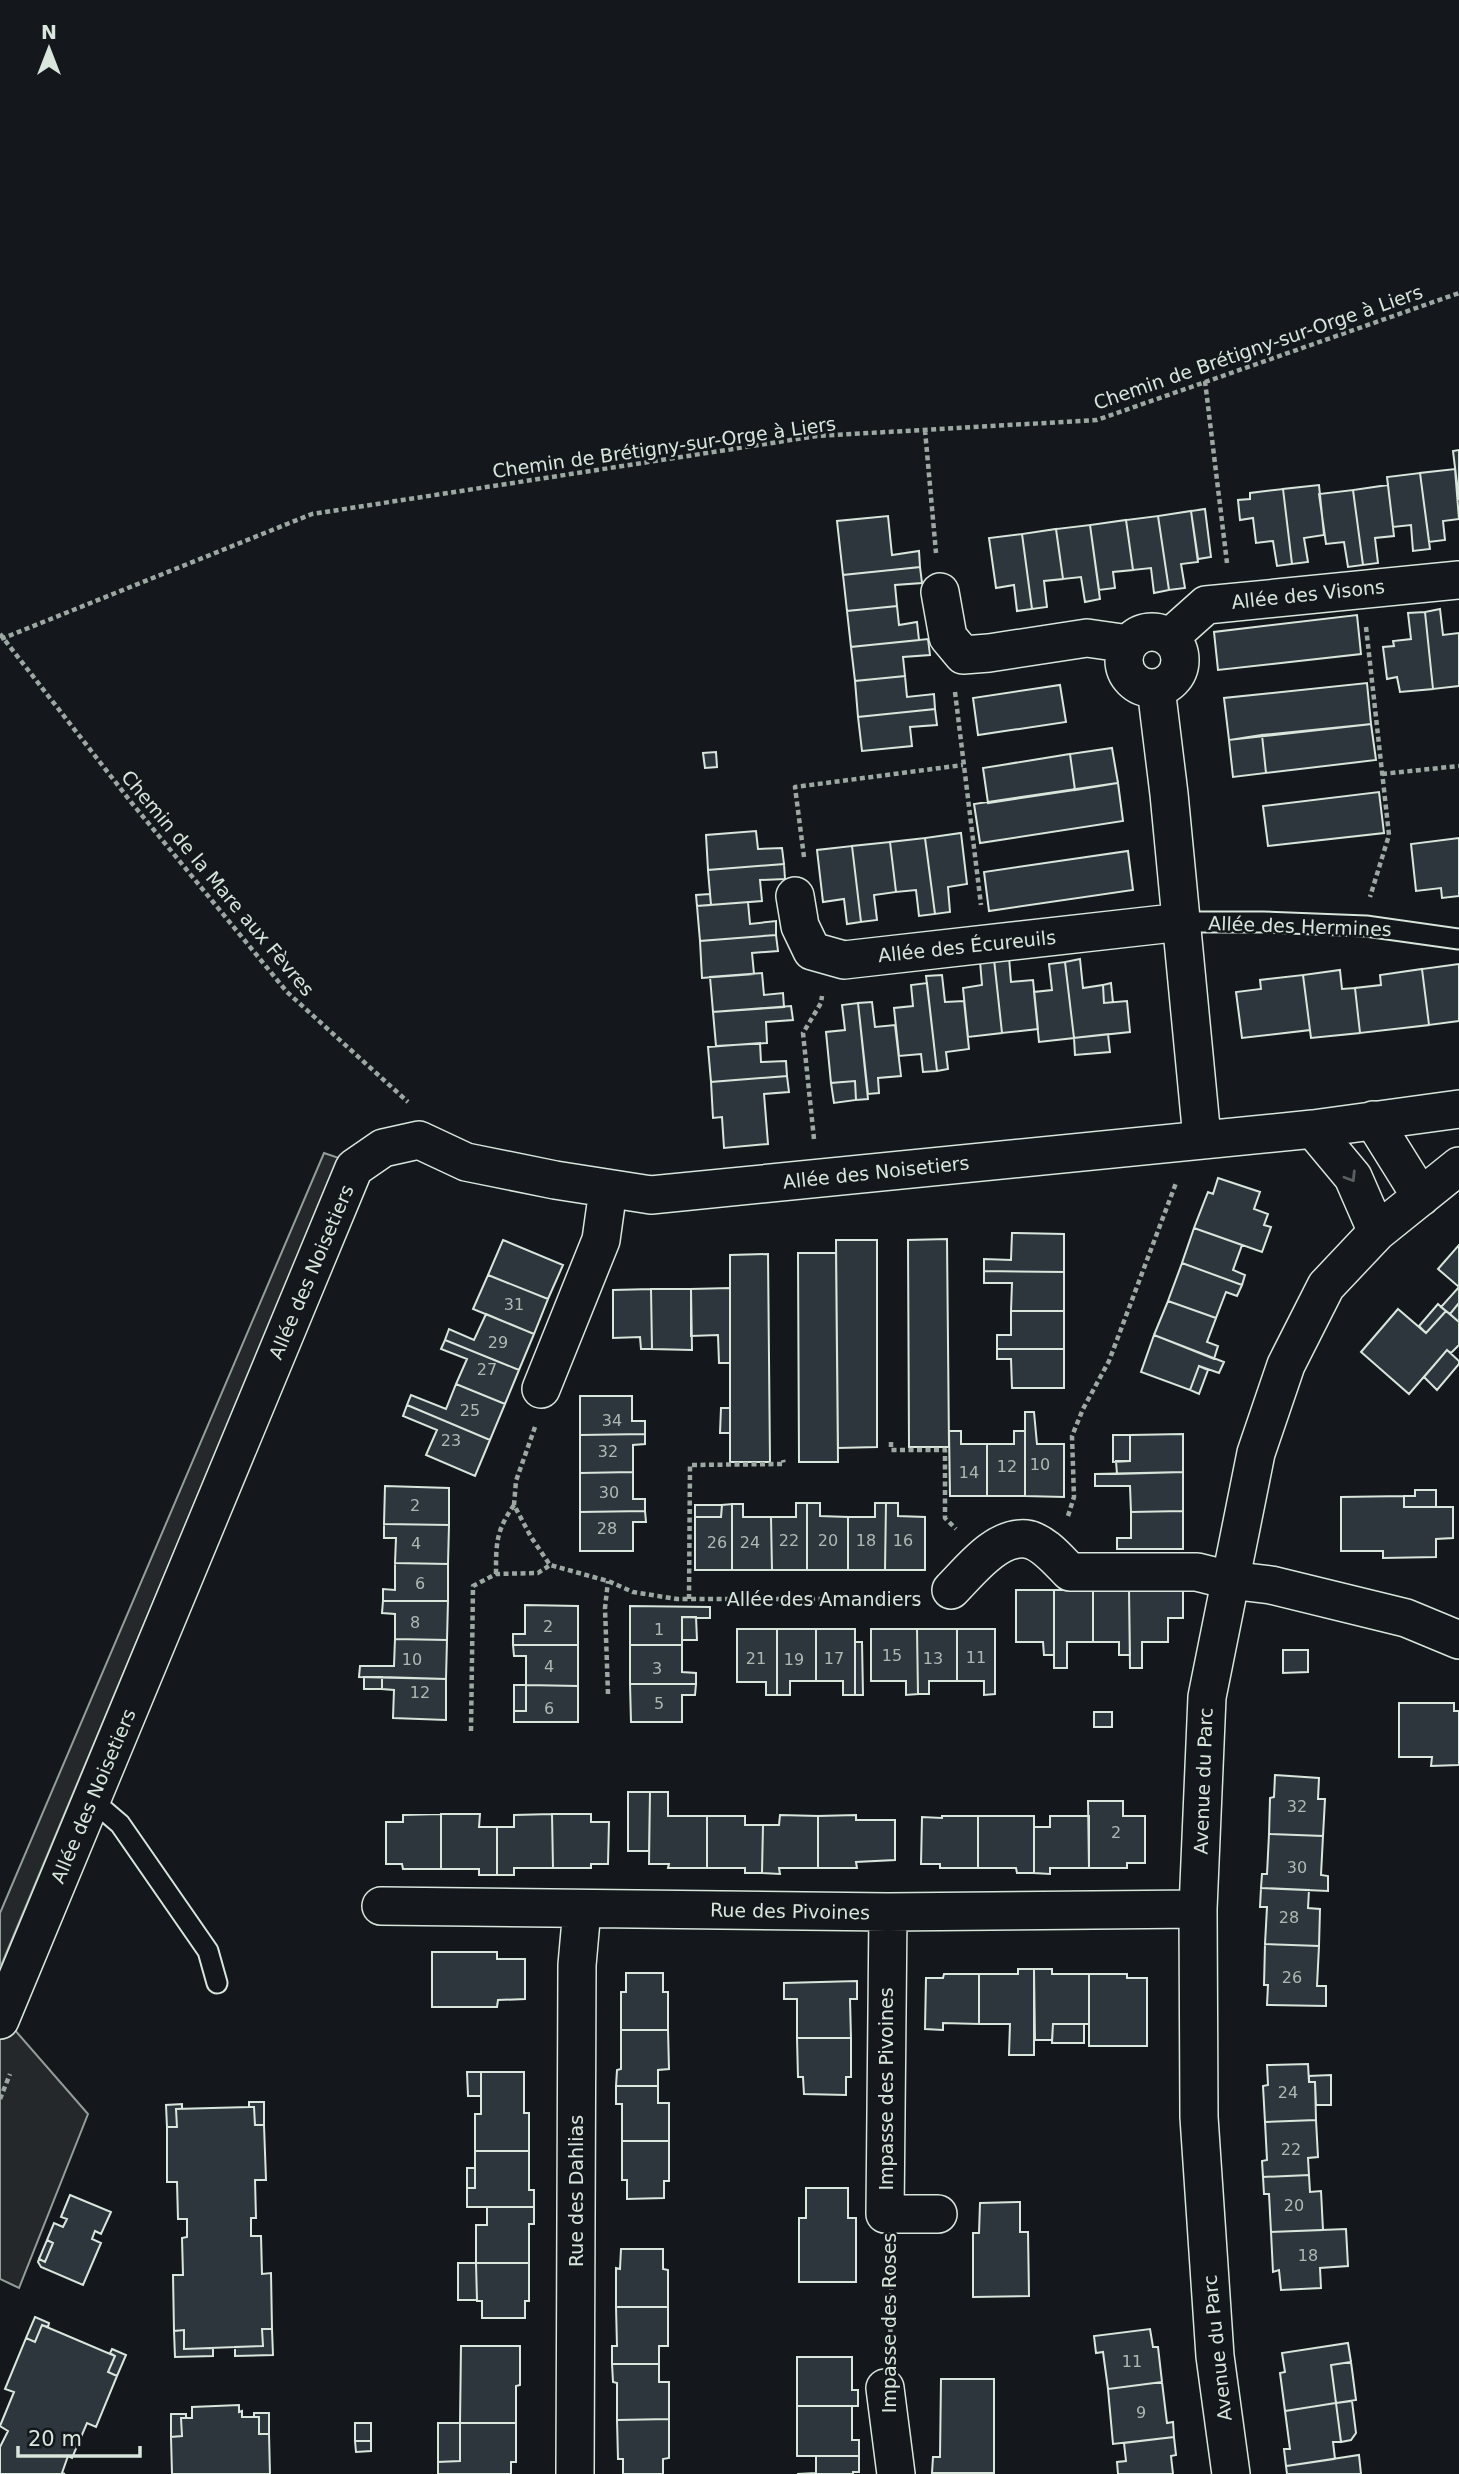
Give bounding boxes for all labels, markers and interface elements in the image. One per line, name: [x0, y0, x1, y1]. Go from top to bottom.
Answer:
north arrow: [14, 14, 84, 84]
text: N: [41, 21, 57, 43]
street label: Chemin de Brétigny-sur-Orge à Liers: [1091, 280, 1425, 414]
street label: Chemin de Brétigny-sur-Orge à Liers: [491, 412, 837, 482]
street label: Allée des Visons: [1230, 575, 1386, 613]
street label: Chemin de la Mare aux Fèvres: [117, 766, 319, 1000]
street label: Allée des Hermines: [1208, 912, 1392, 940]
street label: Allée des Écureuils: [877, 926, 1057, 966]
street label: Allée des Noisetiers: [782, 1151, 970, 1193]
one-way arrow: [1343, 1169, 1356, 1182]
street label: Allée des Noisetiers: [264, 1181, 358, 1363]
house number: 31: [504, 1295, 524, 1314]
house number: 29: [488, 1333, 508, 1352]
house number: 27: [477, 1360, 497, 1379]
house number: 25: [460, 1401, 480, 1420]
house number: 34: [602, 1411, 622, 1430]
house number: 23: [441, 1431, 461, 1450]
house number: 32: [598, 1442, 618, 1461]
house number: 10: [1030, 1455, 1050, 1474]
house number: 12: [997, 1457, 1017, 1476]
house number: 14: [959, 1463, 979, 1482]
house number: 30: [599, 1483, 619, 1502]
house number: 2: [410, 1496, 420, 1515]
house number: 28: [597, 1519, 617, 1538]
house number: 22: [779, 1531, 799, 1550]
house number: 20: [818, 1531, 838, 1550]
house number: 18: [856, 1531, 876, 1550]
house number: 16: [893, 1531, 913, 1550]
house number: 26: [707, 1533, 727, 1552]
house number: 24: [740, 1533, 760, 1552]
house number: 4: [411, 1534, 421, 1553]
house number: 6: [415, 1574, 425, 1593]
street label: Allée des Amandiers: [727, 1588, 921, 1610]
house number: 8: [410, 1613, 420, 1632]
house number: 2: [543, 1617, 553, 1636]
house number: 1: [654, 1620, 664, 1639]
house number: 15: [882, 1646, 902, 1665]
house number: 11: [966, 1648, 986, 1667]
house number: 21: [746, 1649, 766, 1668]
house number: 17: [824, 1649, 844, 1668]
house number: 13: [923, 1649, 943, 1668]
house number: 10: [402, 1650, 422, 1669]
house number: 19: [784, 1650, 804, 1669]
house number: 4: [544, 1657, 554, 1676]
house number: 3: [652, 1659, 662, 1678]
house number: 12: [410, 1683, 430, 1702]
house number: 5: [654, 1694, 664, 1713]
house number: 6: [544, 1699, 554, 1718]
street label: Allée des Noisetiers: [46, 1705, 140, 1887]
street label: Avenue du Parc: [1189, 1707, 1217, 1855]
house number: 32: [1287, 1797, 1307, 1816]
house number: 2: [1111, 1823, 1121, 1842]
house number: 30: [1287, 1858, 1307, 1877]
street label: Rue des Pivoines: [710, 1899, 870, 1923]
house number: 28: [1279, 1908, 1299, 1927]
house number: 26: [1282, 1968, 1302, 1987]
street label: Impasse des Pivoines: [875, 1987, 897, 2191]
house number: 24: [1278, 2083, 1298, 2102]
street label: Rue des Dahlias: [565, 2115, 587, 2267]
house number: 22: [1281, 2140, 1301, 2159]
house number: 20: [1284, 2196, 1304, 2215]
street label: Impasse des Roses: [878, 2233, 900, 2413]
house number: 18: [1298, 2246, 1318, 2265]
street label: Avenue du Parc: [1198, 2274, 1236, 2422]
house number: 11: [1122, 2352, 1142, 2371]
house number: 9: [1136, 2403, 1146, 2422]
scale bar: [18, 2414, 140, 2458]
text: 20 m: [28, 2427, 82, 2451]

